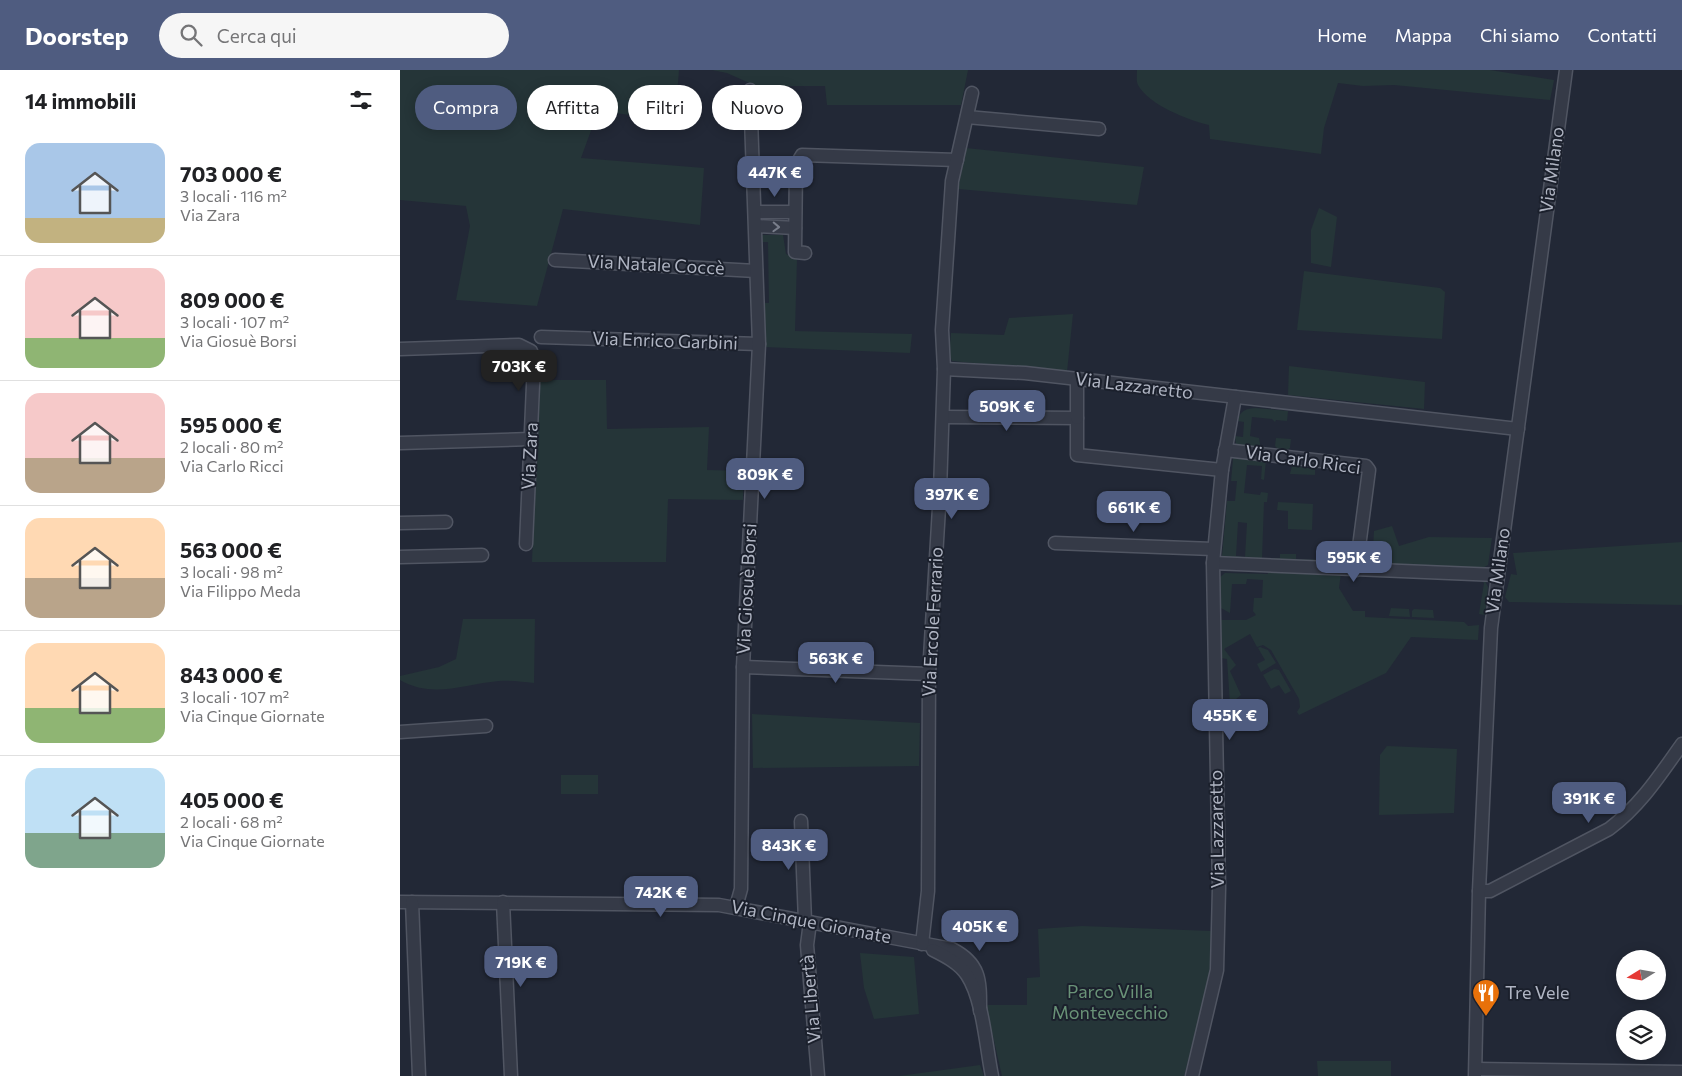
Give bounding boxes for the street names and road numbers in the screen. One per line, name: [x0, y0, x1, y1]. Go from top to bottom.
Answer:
street label: Via Milano: [1534, 125, 1568, 214]
street label: Via Natale Coccè: [587, 249, 725, 279]
street label: Via Enrico Garbini: [592, 326, 738, 354]
street label: Via Lazzaretto: [1074, 367, 1194, 403]
street label: Via Zara: [516, 422, 542, 490]
street label: Via Carlo Ricci: [1244, 440, 1362, 478]
street label: Via Giosuè Borsi: [732, 523, 760, 655]
street label: Via Milano: [1480, 526, 1514, 615]
street label: Via Ercole Ferrario: [917, 546, 947, 698]
street label: Via Lazzaretto: [1204, 770, 1228, 888]
street label: Via Cinque Giornate: [729, 895, 893, 947]
street label: Via Libertà: [795, 954, 825, 1044]

